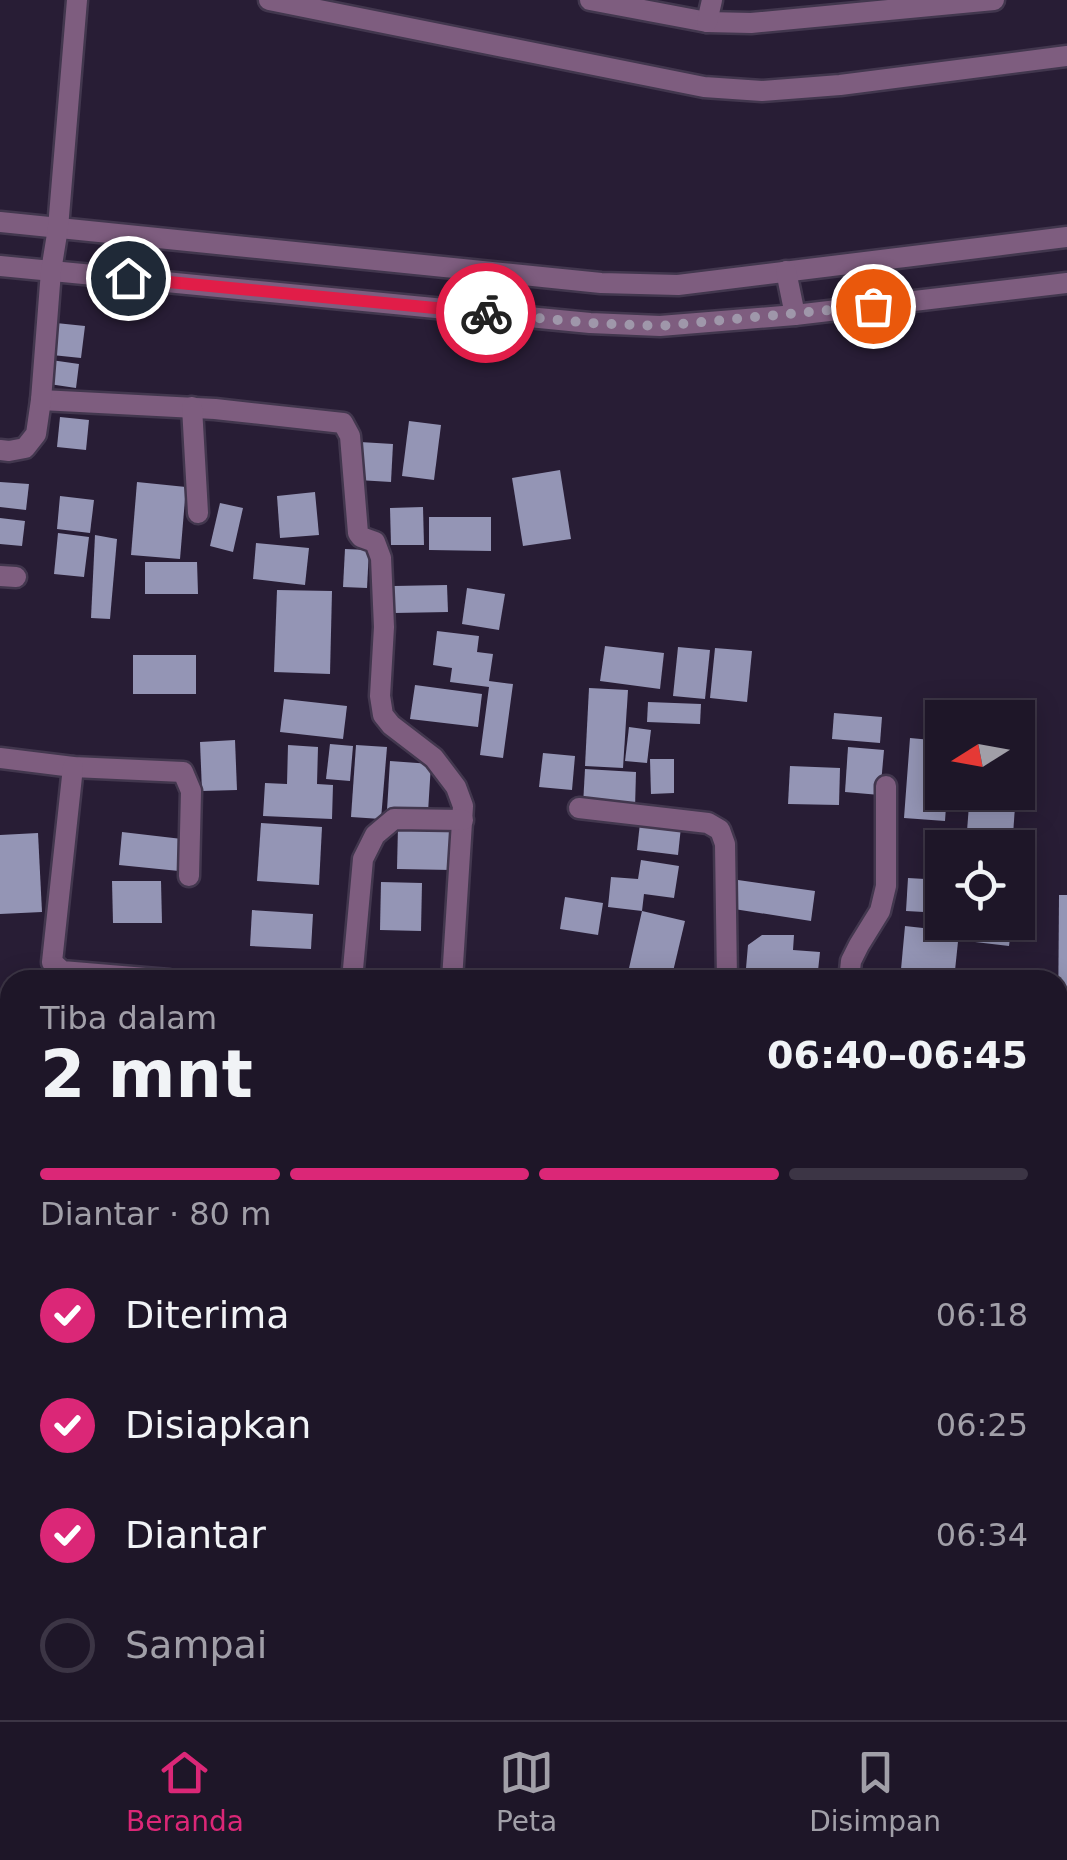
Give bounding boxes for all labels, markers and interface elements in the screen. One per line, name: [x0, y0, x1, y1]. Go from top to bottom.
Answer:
pin: [86, 236, 171, 321]
icon: home: [101, 251, 156, 306]
courier: [436, 263, 536, 363]
pin: [831, 264, 916, 349]
icon: bag: [846, 279, 901, 334]
icon: bike: [459, 286, 514, 341]
north arrow: [925, 700, 1035, 810]
map controls: [925, 700, 1035, 940]
button: locate: [925, 830, 1035, 940]
text: Tiba dalam: [40, 999, 217, 1037]
text: 06:40–06:45: [767, 1033, 1028, 1077]
text: 2 mnt: [40, 1037, 253, 1112]
text: Diantar · 80 m: [40, 1195, 271, 1233]
icon: check: [40, 1288, 95, 1343]
text: Diterima: [125, 1293, 290, 1337]
text: 06:18: [936, 1296, 1028, 1334]
icon: check: [40, 1398, 95, 1453]
text: Disiapkan: [125, 1403, 311, 1447]
text: 06:25: [936, 1406, 1028, 1444]
icon: check: [40, 1508, 95, 1563]
text: Diantar: [125, 1513, 266, 1557]
text: 06:34: [936, 1516, 1028, 1554]
text: Sampai: [125, 1623, 267, 1667]
tab: Beranda: [126, 1745, 244, 1838]
tab: Peta: [496, 1745, 557, 1838]
tab: Disimpan: [809, 1745, 941, 1838]

